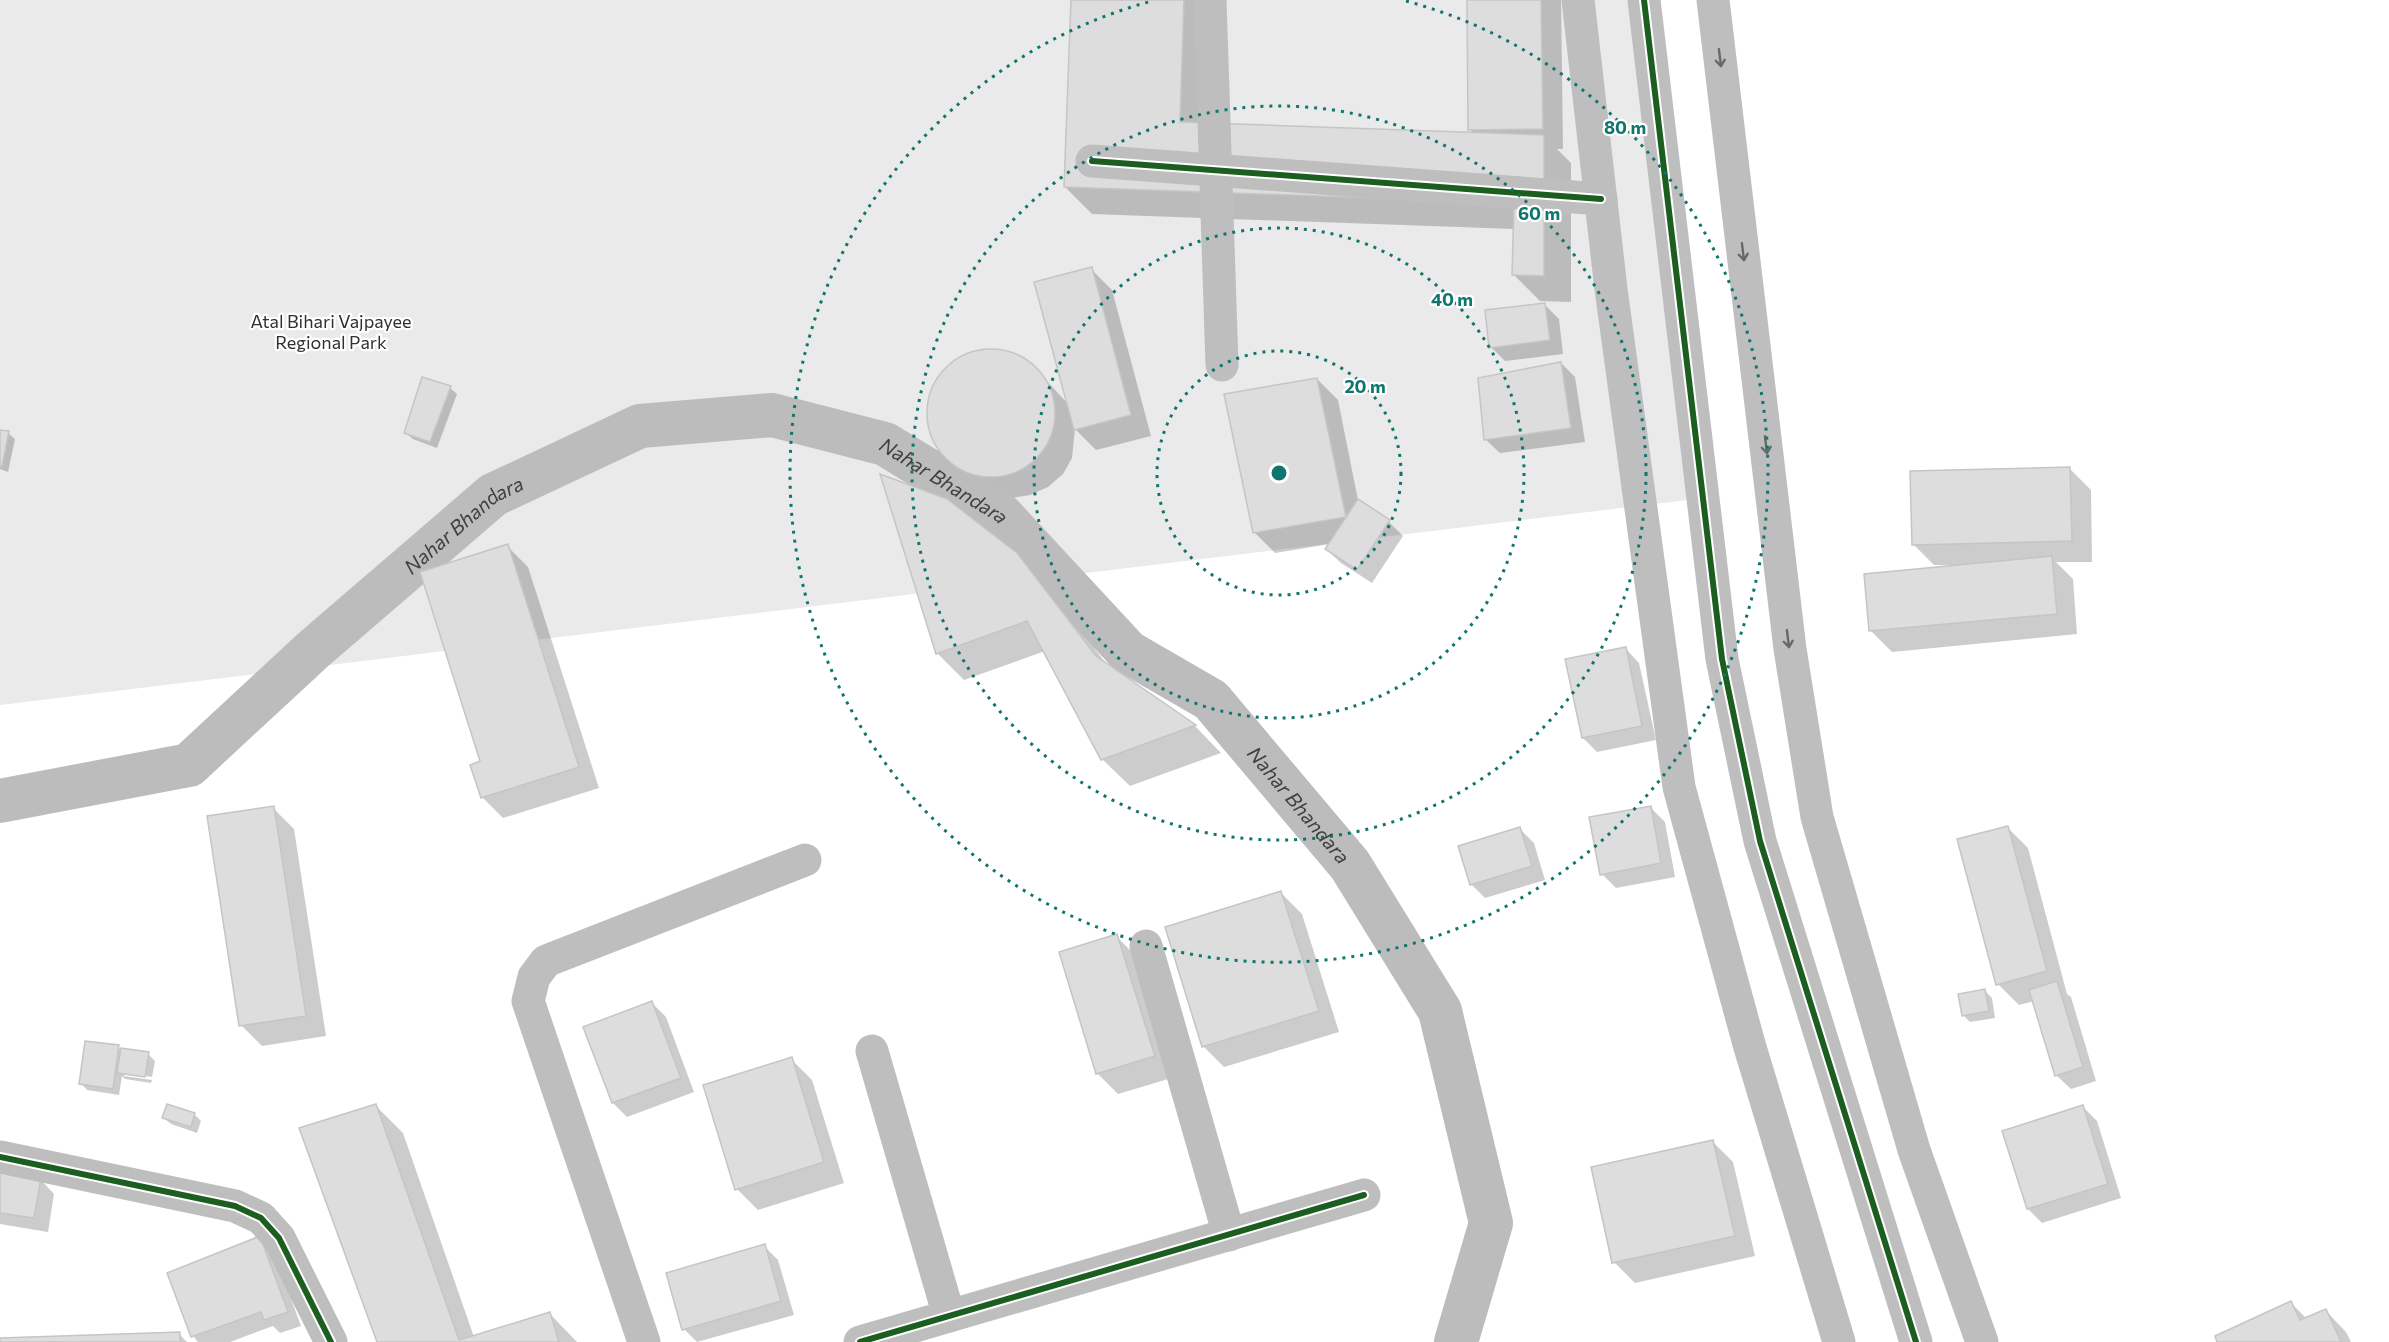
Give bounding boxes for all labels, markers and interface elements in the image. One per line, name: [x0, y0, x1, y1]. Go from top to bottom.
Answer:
one-way arrow: [1715, 48, 1726, 68]
text: 80 m: [1604, 116, 1646, 138]
text: 60 m: [1518, 202, 1560, 224]
one-way arrow: [1738, 241, 1749, 261]
text: 40 m: [1431, 288, 1473, 310]
park label: Atal Bihari Vajpayee Regional Park: [250, 310, 412, 353]
text: 20 m: [1344, 375, 1386, 397]
water label: Nahar Bhandara: [876, 432, 1014, 528]
one-way arrow: [1760, 435, 1771, 455]
centre of rings: [1269, 463, 1289, 483]
water label: Nahar Bhandara: [399, 471, 527, 579]
one-way arrow: [1783, 629, 1794, 648]
water label: Nahar Bhandara: [1243, 741, 1355, 868]

